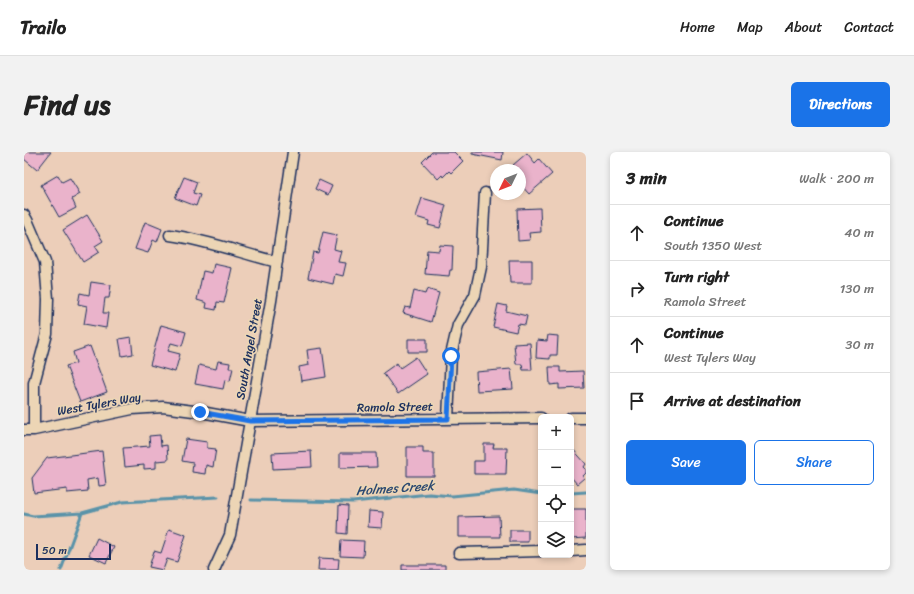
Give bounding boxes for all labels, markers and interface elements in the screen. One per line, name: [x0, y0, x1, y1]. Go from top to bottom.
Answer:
text: Trailo: [20, 11, 66, 44]
text: Home: [680, 15, 715, 40]
text: Map: [737, 15, 763, 40]
text: About: [785, 15, 822, 40]
text: Contact: [844, 15, 894, 40]
text: Find us: [24, 80, 111, 129]
button: Directions: [791, 82, 890, 127]
text: 3 min: [626, 163, 667, 193]
north arrow: [490, 164, 526, 200]
text: Walk · 200 m: [799, 167, 874, 190]
text: Continue: [664, 208, 724, 234]
text: 40 m: [844, 221, 874, 244]
icon: ahead: [626, 222, 648, 244]
text: South 1350 West: [664, 234, 762, 257]
text: Turn right: [664, 264, 729, 290]
text: 130 m: [840, 277, 874, 300]
icon: right: [626, 278, 648, 300]
text: Ramola Street: [664, 290, 746, 313]
street label: South Angel Street: [229, 297, 269, 401]
text: Continue: [664, 320, 724, 346]
text: 30 m: [845, 333, 874, 356]
icon: ahead: [626, 334, 648, 356]
text: West Tylers Way: [664, 346, 756, 369]
route start: [442, 347, 460, 365]
street label: West Tylers Way: [55, 386, 143, 422]
text: Arrive at destination: [664, 388, 801, 414]
icon: arrive: [626, 390, 648, 412]
street label: Ramola Street: [357, 395, 433, 419]
route end: [191, 403, 209, 421]
map controls: [538, 414, 574, 558]
button: +: [538, 414, 574, 450]
button: Save: [626, 440, 746, 485]
button: Share: [754, 440, 874, 485]
button: −: [538, 450, 574, 486]
water label: Holmes Creek: [355, 474, 437, 502]
button: locate: [538, 486, 574, 522]
button: layers: [538, 522, 574, 558]
text: 50 m: [42, 541, 67, 560]
scale bar: [36, 542, 111, 561]

